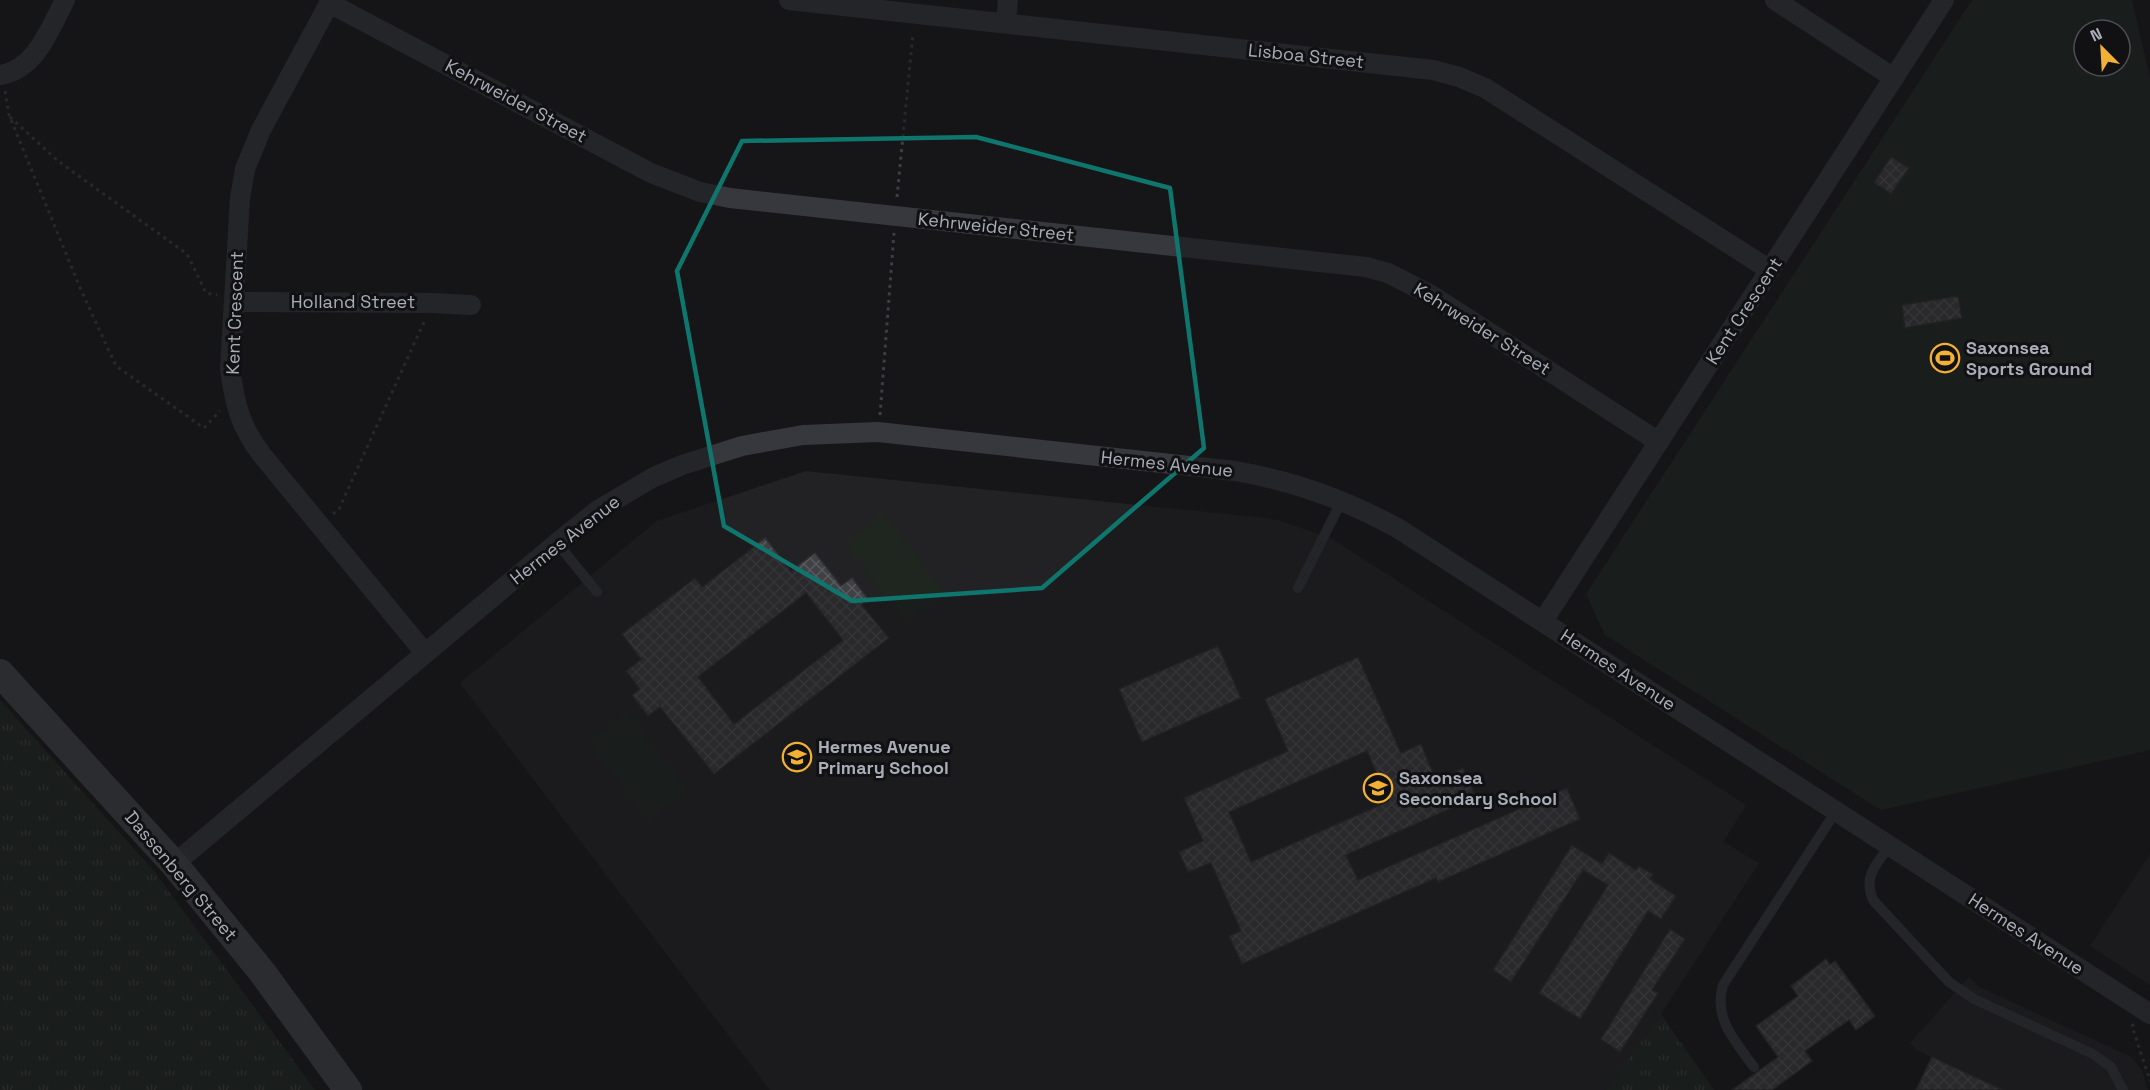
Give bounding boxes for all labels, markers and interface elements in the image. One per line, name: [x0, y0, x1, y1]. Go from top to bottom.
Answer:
north arrow: [2072, 18, 2132, 78]
text: N: [2087, 23, 2105, 47]
street label: Lisboa Street: [1247, 38, 1365, 73]
street label: Kehrweider Street: [441, 54, 591, 148]
street label: Kehrweider Street: [917, 207, 1075, 246]
street label: Kent Crescent: [221, 251, 248, 375]
street label: Kent Crescent: [1700, 253, 1787, 369]
street label: Kehrweider Street: [1410, 277, 1555, 380]
street label: Holland Street: [291, 290, 415, 313]
place label: Saxonsea Sports Ground: [1966, 336, 2092, 380]
sports icon: Saxonsea Sports Ground: [1929, 342, 1961, 374]
street label: Hermes Avenue: [1100, 445, 1234, 482]
street label: Hermes Avenue: [505, 490, 624, 590]
street label: Hermes Avenue: [1556, 624, 1680, 715]
place label: Hermes Avenue Primary School: [818, 735, 951, 779]
school or university icon: Hermes Avenue Primary School: [781, 741, 813, 773]
place label: Saxonsea Secondary School: [1399, 766, 1557, 810]
school or university icon: Saxonsea Secondary School: [1362, 772, 1394, 804]
street label: Dassenberg Street: [120, 806, 243, 945]
street label: Hermes Avenue: [1964, 888, 2088, 979]

